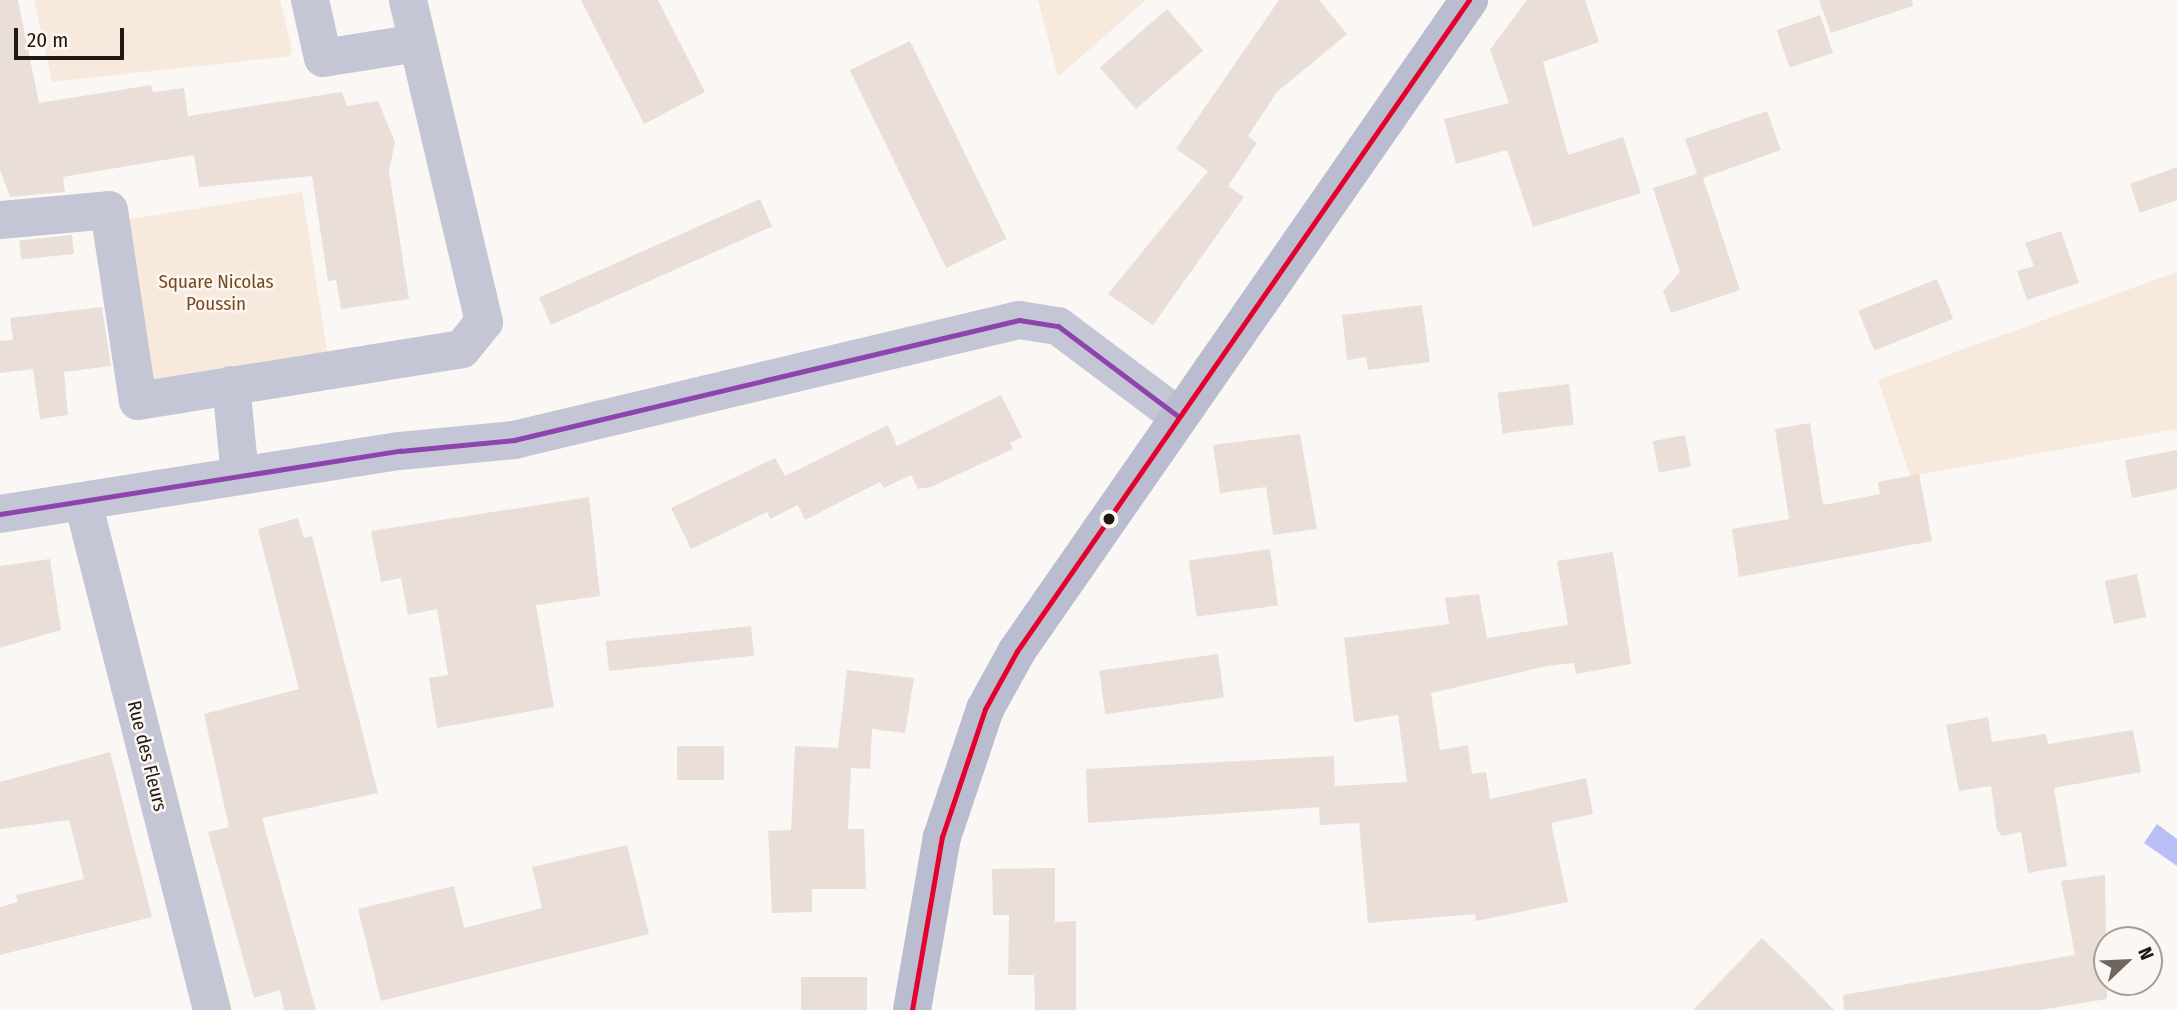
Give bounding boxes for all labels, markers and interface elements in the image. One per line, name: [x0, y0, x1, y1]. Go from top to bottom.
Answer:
scale bar: [18, 14, 128, 58]
text: 20 m: [27, 27, 68, 53]
park label: Square Nicolas Poussin: [158, 271, 274, 315]
unlabelled marker: [1102, 512, 1116, 526]
street label: Rue des Fleurs: [122, 698, 172, 814]
north arrow: [2093, 926, 2163, 996]
text: N: [2133, 944, 2159, 963]

